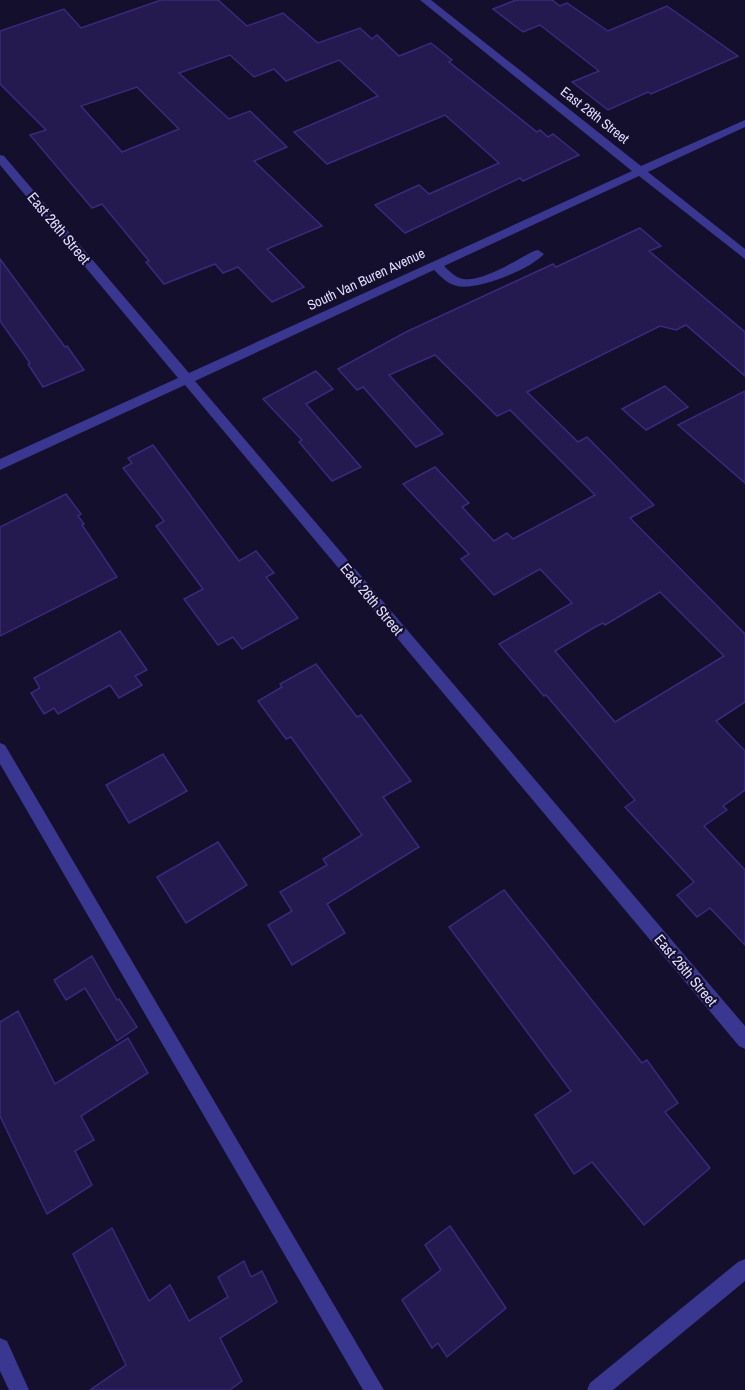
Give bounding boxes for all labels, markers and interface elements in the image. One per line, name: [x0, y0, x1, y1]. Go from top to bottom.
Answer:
street label: East 28th Street: [557, 83, 633, 147]
street label: East 26th Street: [23, 187, 96, 269]
street label: South Van Buren Avenue: [304, 244, 428, 314]
street label: East 26th Street: [336, 558, 409, 640]
street label: East 26th Street: [650, 929, 723, 1011]

